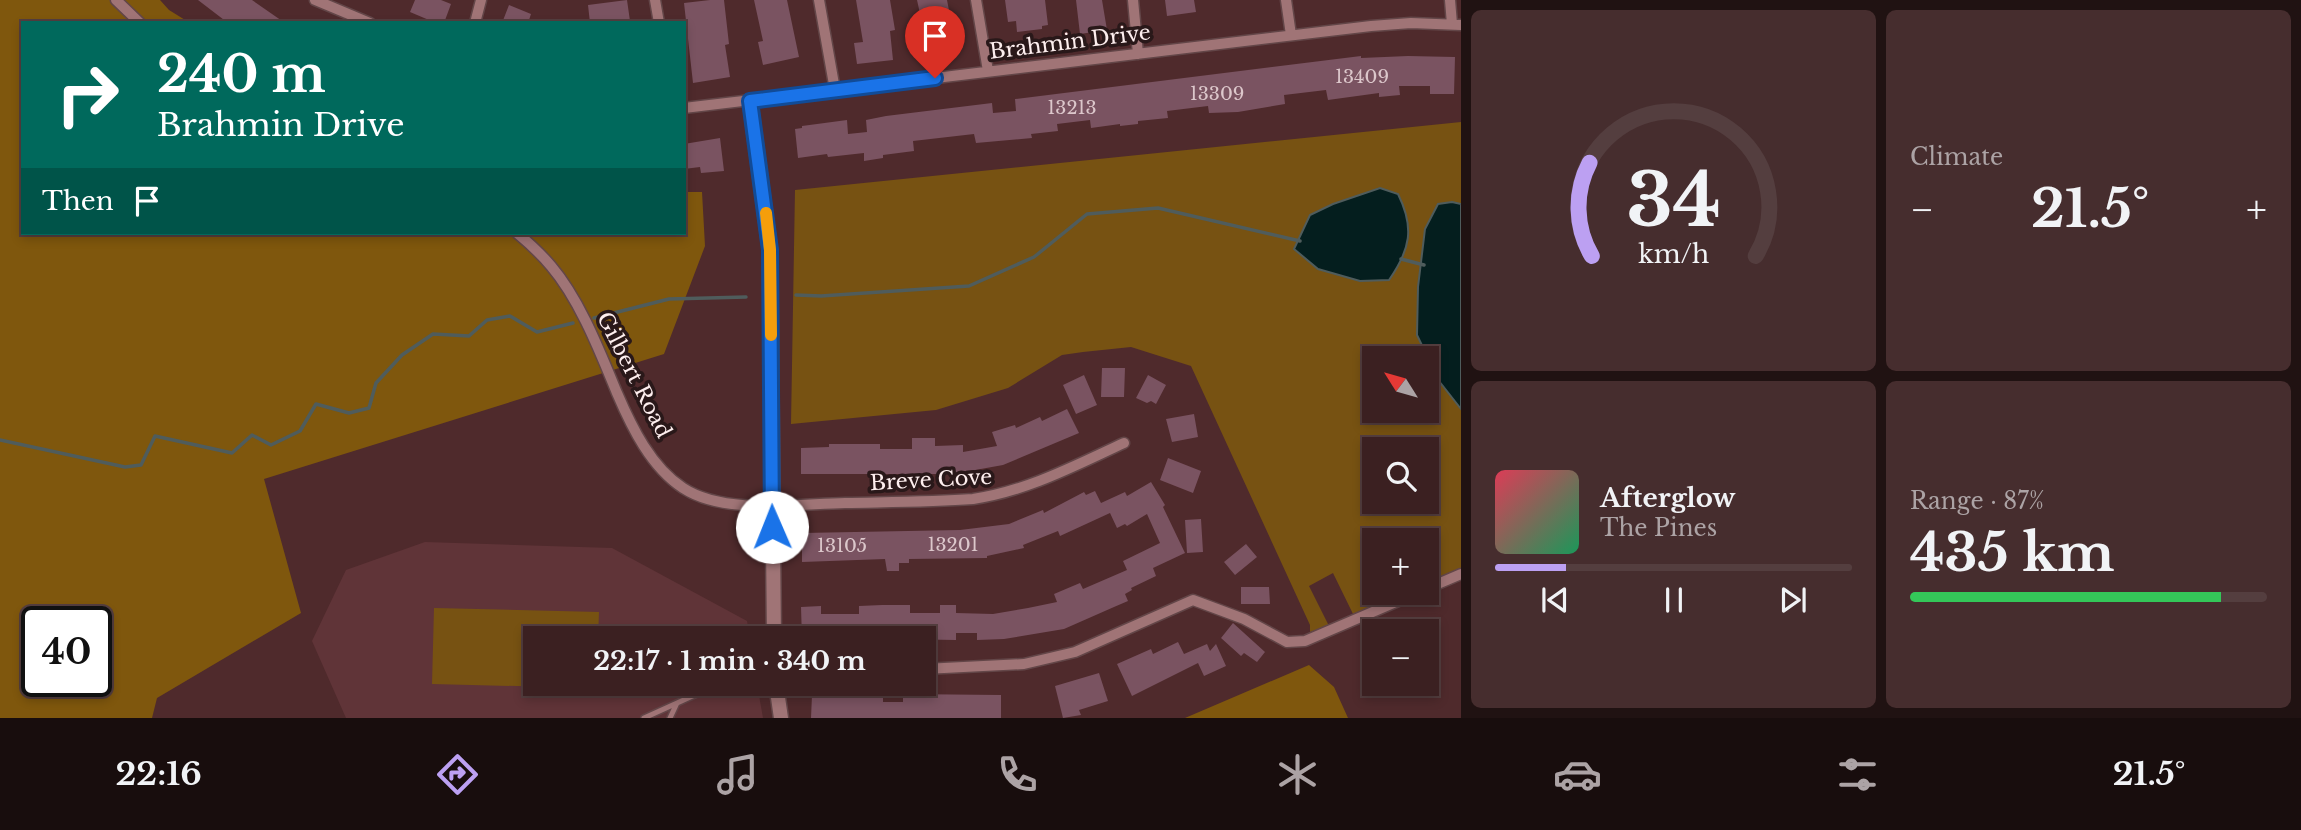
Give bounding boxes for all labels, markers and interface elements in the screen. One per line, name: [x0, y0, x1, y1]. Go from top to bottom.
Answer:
pin: [905, 6, 965, 78]
icon: arrive: [916, 17, 954, 55]
street label: Brahmin Drive: [988, 19, 1152, 65]
text: 240 m: [157, 44, 326, 105]
icon: right: [42, 49, 133, 140]
house number: 13409: [1335, 66, 1389, 88]
house number: 13309: [1190, 83, 1244, 105]
house number: 13213: [1047, 97, 1097, 119]
text: Brahmin Drive: [157, 105, 405, 145]
text: Climate: [1910, 143, 2003, 171]
text: 34: [1626, 156, 1721, 247]
text: 21.5°: [2031, 177, 2149, 241]
icon: arrive: [128, 182, 166, 220]
text: Then: [42, 185, 114, 217]
text: −: [1910, 186, 1934, 233]
text: +: [2246, 186, 2267, 233]
text: km/h: [1638, 239, 1709, 270]
street label: Gilbert Road: [591, 308, 677, 442]
north arrow: [1362, 346, 1438, 424]
map controls: [1362, 346, 1439, 696]
button: search: [1362, 437, 1439, 514]
street label: Breve Cove: [869, 464, 993, 496]
text: Afterglow: [1600, 482, 1736, 514]
text: Range · 87%: [1910, 487, 2044, 515]
position arrow: [735, 490, 809, 564]
text: The Pines: [1600, 514, 1717, 542]
text: 435 km: [1910, 521, 2114, 585]
button: +: [1362, 528, 1439, 605]
house number: 13201: [927, 534, 979, 556]
house number: 13105: [817, 535, 867, 557]
icon: previous: [1536, 581, 1574, 619]
icon: pause: [1655, 581, 1693, 619]
icon: next: [1774, 581, 1812, 619]
speed limit sign: 40: [21, 606, 112, 697]
button: −: [1362, 619, 1439, 696]
text: 22:17 · 1 min · 340 m: [593, 645, 866, 677]
icon: directions: [433, 750, 482, 799]
icon: music: [713, 750, 762, 799]
icon: phone: [993, 750, 1042, 799]
icon: climate: [1273, 750, 1322, 799]
icon: car: [1553, 750, 1602, 799]
icon: filters: [1833, 750, 1882, 799]
text: 22:16: [115, 754, 202, 794]
text: 21.5°: [2113, 754, 2186, 794]

